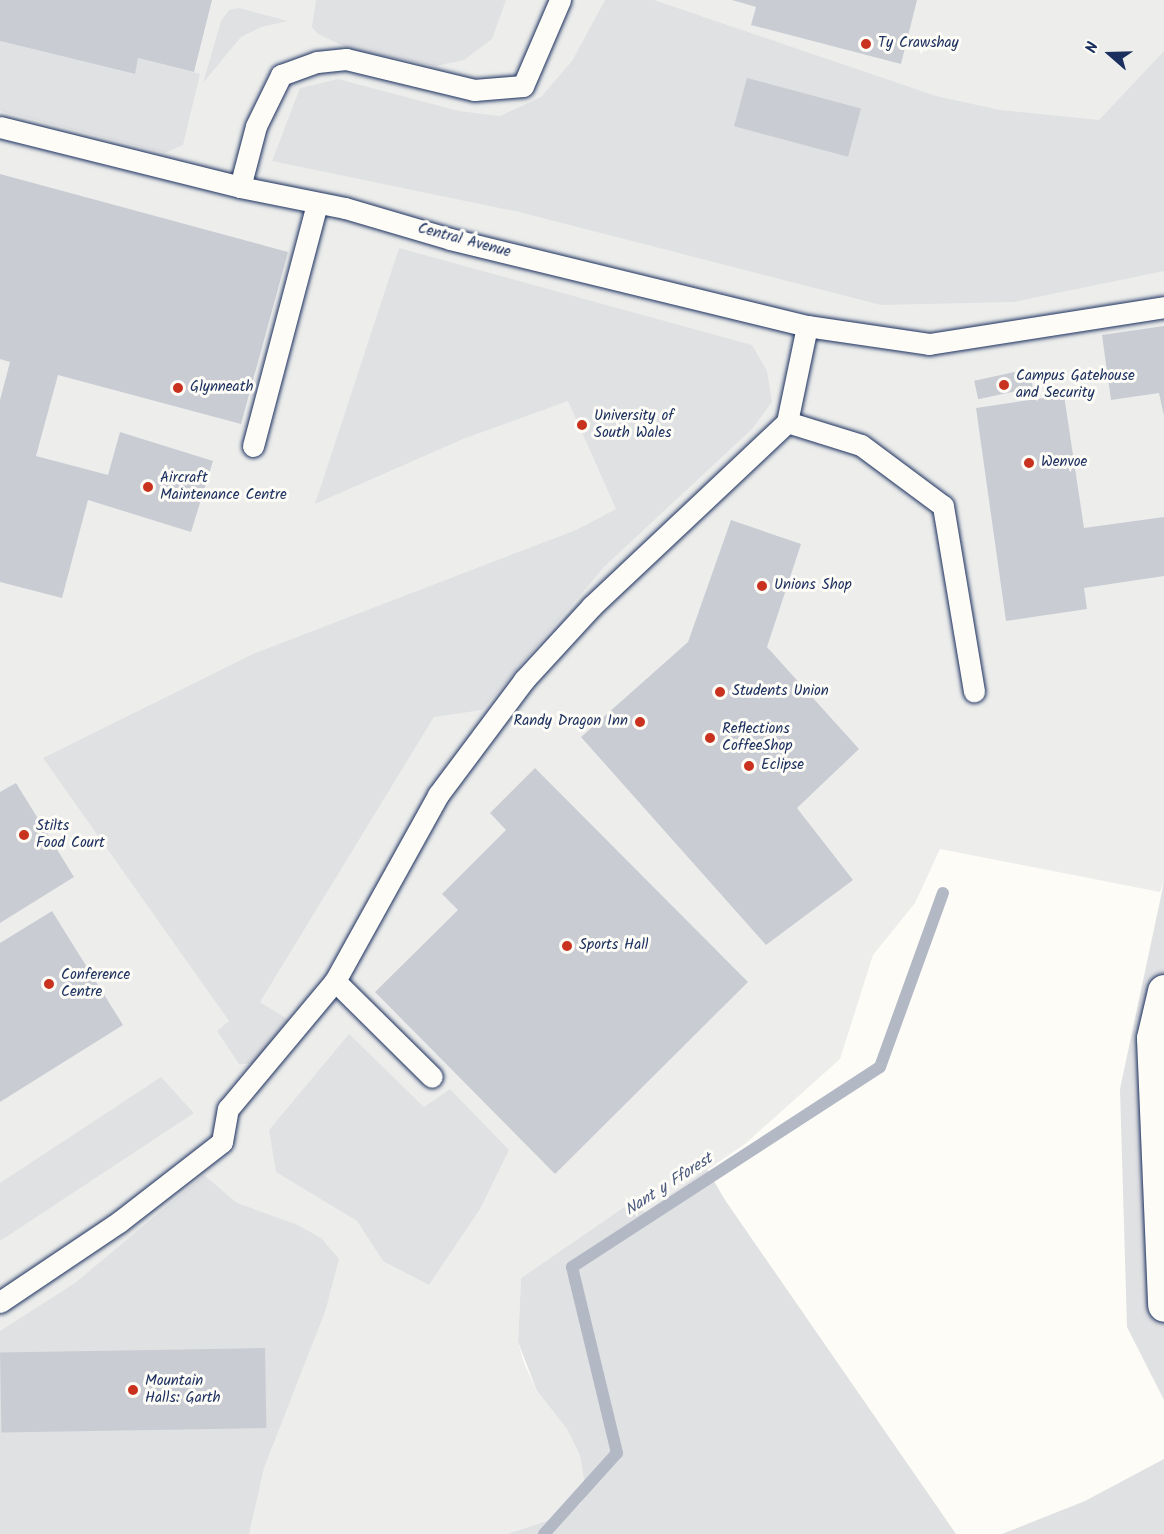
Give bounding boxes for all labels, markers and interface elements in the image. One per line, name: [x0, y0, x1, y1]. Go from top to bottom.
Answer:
north arrow: [1080, 24, 1140, 84]
place label: Ty Crawshay: [878, 35, 959, 53]
marker: Ty Crawshay: [859, 37, 873, 51]
text: N: [1079, 39, 1106, 57]
street label: Central Avenue: [416, 220, 512, 262]
place label: Campus Gatehouse and Security: [1016, 367, 1135, 402]
marker: Campus Gatehouse and Security: [997, 378, 1011, 392]
place label: Glynneath: [190, 379, 253, 397]
marker: Glynneath: [171, 381, 185, 395]
place label: University of South Wales: [594, 407, 674, 442]
marker: University of South Wales: [575, 418, 589, 432]
place label: Wenvoe: [1041, 454, 1087, 472]
marker: Wenvoe: [1022, 456, 1036, 470]
place label: Aircraft Maintenance Centre: [160, 469, 287, 504]
marker: Aircraft Maintenance Centre: [141, 480, 155, 494]
place label: Unions Shop: [774, 577, 852, 595]
marker: Unions Shop: [755, 579, 769, 593]
place label: Students Union: [732, 683, 829, 701]
marker: Students Union: [713, 685, 727, 699]
place label: Randy Dragon Inn: [513, 713, 628, 731]
marker: Randy Dragon Inn: [633, 715, 647, 729]
place label: Reflections CoffeeShop: [722, 720, 793, 755]
marker: Reflections CoffeeShop: [703, 731, 717, 745]
place label: Eclipse: [761, 757, 804, 775]
marker: Eclipse: [742, 759, 756, 773]
place label: Stilts Food Court: [36, 817, 105, 852]
marker: Stilts Food Court: [17, 828, 31, 842]
place label: Sports Hall: [579, 937, 649, 955]
marker: Sports Hall: [560, 939, 574, 953]
place label: Conference Centre: [61, 966, 130, 1001]
marker: Conference Centre: [42, 977, 56, 991]
water label: Nant y Fforest: [622, 1150, 716, 1220]
place label: Mountain Halls: Garth: [145, 1372, 221, 1407]
marker: Mountain Halls: Garth: [126, 1383, 140, 1397]

